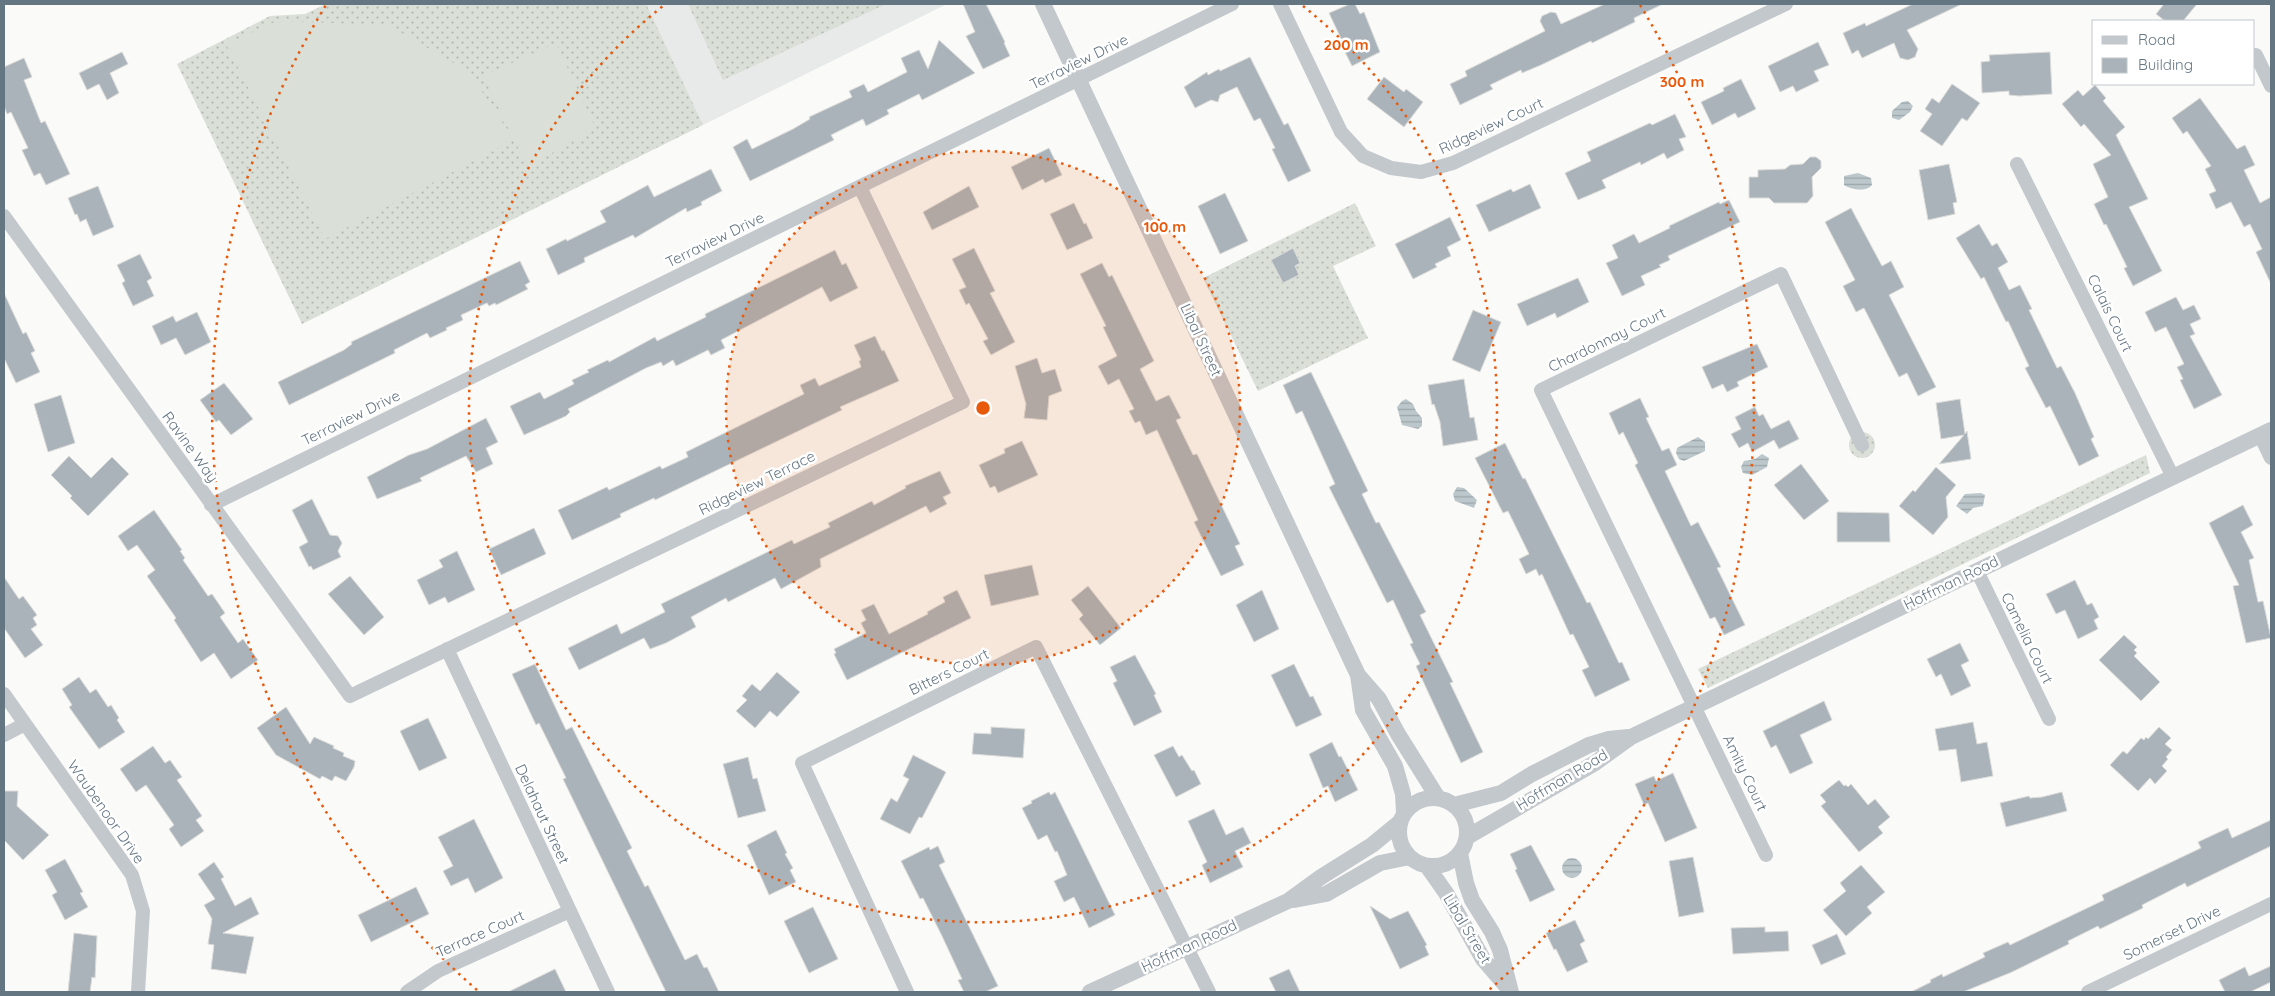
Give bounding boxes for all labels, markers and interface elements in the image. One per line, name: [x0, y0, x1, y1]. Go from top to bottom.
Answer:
legend: [2092, 20, 2255, 85]
street label: Terraview Drive: [1026, 30, 1131, 94]
text: Road: [2138, 30, 2175, 49]
text: 200 m: [1324, 35, 1369, 54]
text: Building: [2138, 55, 2193, 74]
text: 300 m: [1660, 72, 1704, 91]
street label: Ridgeview Court: [1436, 93, 1546, 158]
street label: Terraview Drive: [662, 208, 767, 272]
text: 100 m: [1144, 217, 1186, 236]
street label: Calais Court: [2083, 271, 2137, 355]
street label: Libal Street: [1176, 300, 1227, 379]
street label: Chardonnay Court: [1545, 303, 1669, 376]
street label: Terraview Drive: [298, 386, 403, 450]
centre of rings: [974, 399, 992, 417]
street label: Ravine Way: [158, 407, 223, 486]
street label: Ridgeview Terrace: [695, 446, 818, 519]
street label: Hoffman Road: [1900, 551, 2001, 614]
street label: Camelia Court: [1997, 589, 2058, 686]
street label: Bitters Court: [906, 644, 992, 699]
street label: Amity Court: [1719, 732, 1772, 814]
street label: Hoffman Road: [1513, 745, 1611, 814]
street label: Waubenoor Drive: [64, 756, 149, 867]
street label: Delahaut Street: [511, 761, 574, 867]
street label: Libal Street: [1439, 890, 1496, 967]
street label: Somerset Drive: [2120, 901, 2224, 964]
street label: Terrace Court: [433, 906, 527, 962]
street label: Hoffman Road: [1138, 915, 1240, 976]

